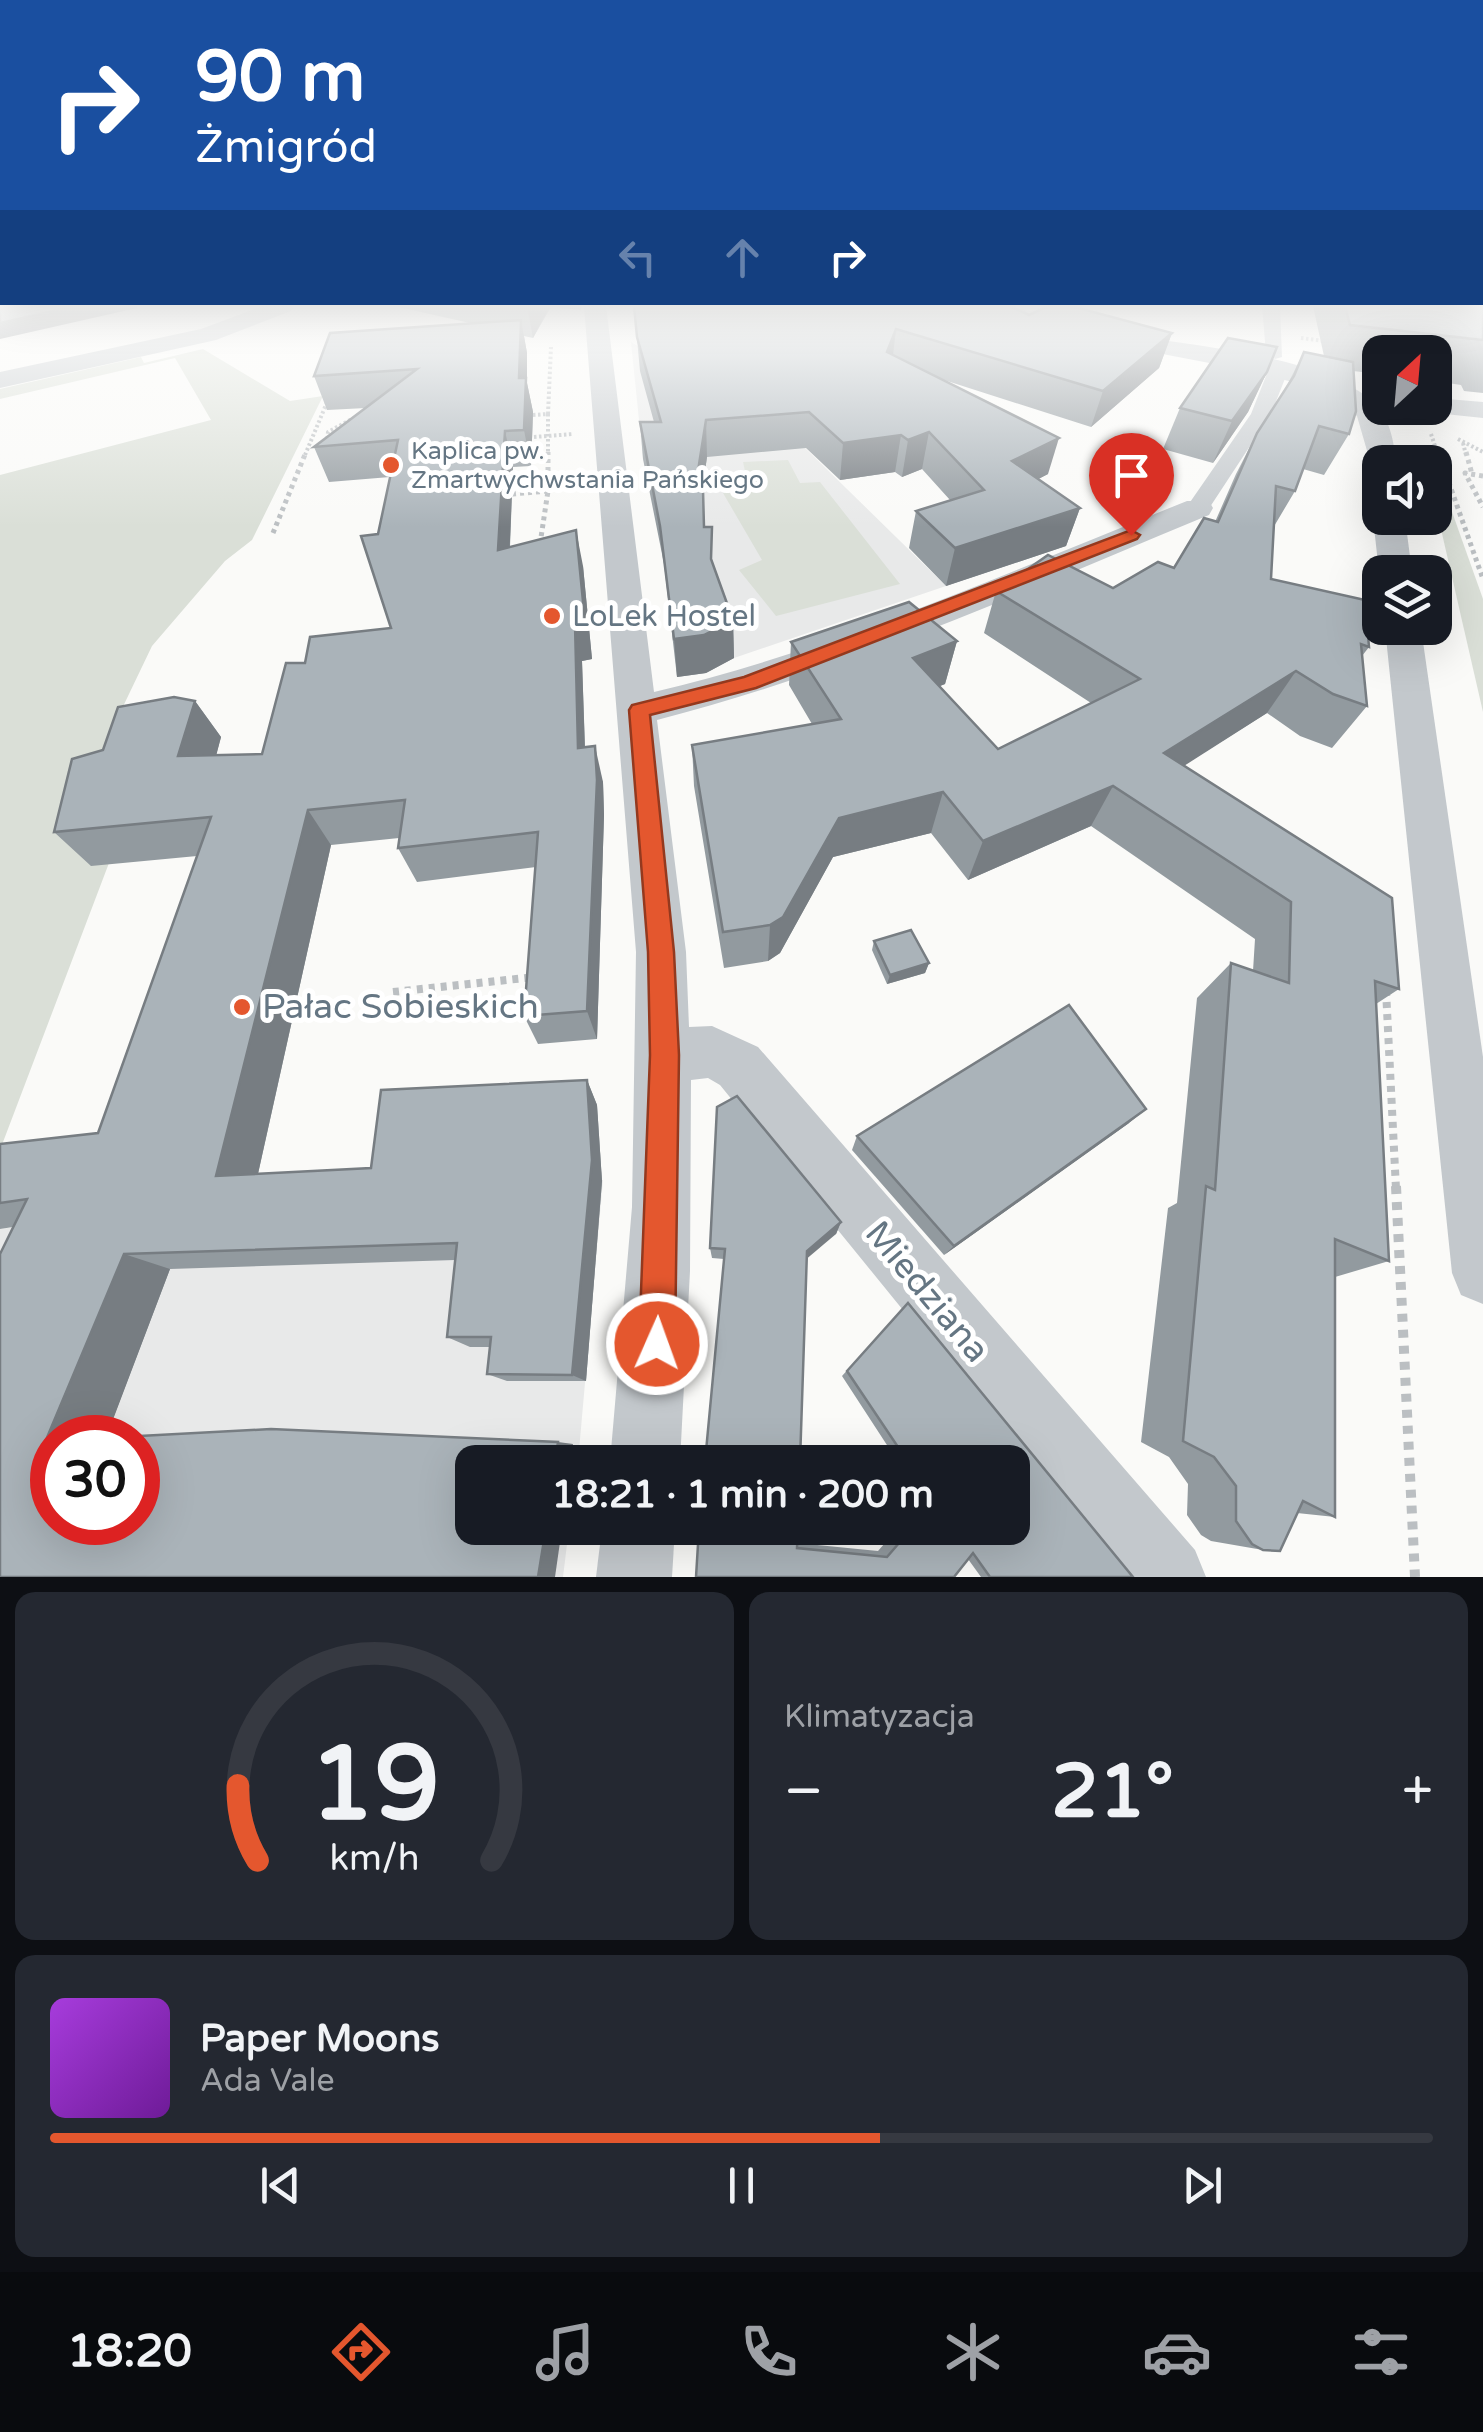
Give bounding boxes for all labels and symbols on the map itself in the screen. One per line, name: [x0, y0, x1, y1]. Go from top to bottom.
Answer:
north arrow: [1362, 335, 1452, 425]
pin: [1089, 433, 1174, 536]
place label: Kaplica pw. Zmartwychwstania Pańskiego: [411, 436, 764, 495]
marker: Kaplica pw. Zmartwychwstania Pańskiego: [380, 454, 402, 476]
place label: LoLek Hostel: [572, 598, 756, 635]
marker: LoLek Hostel: [541, 605, 563, 627]
place label: Pałac Sobieskich: [262, 986, 539, 1028]
marker: Pałac Sobieskich: [231, 996, 253, 1018]
street label: Miedziana: [856, 1213, 998, 1371]
position arrow: [605, 1292, 709, 1396]
speed limit sign: 30: [30, 1415, 160, 1545]

